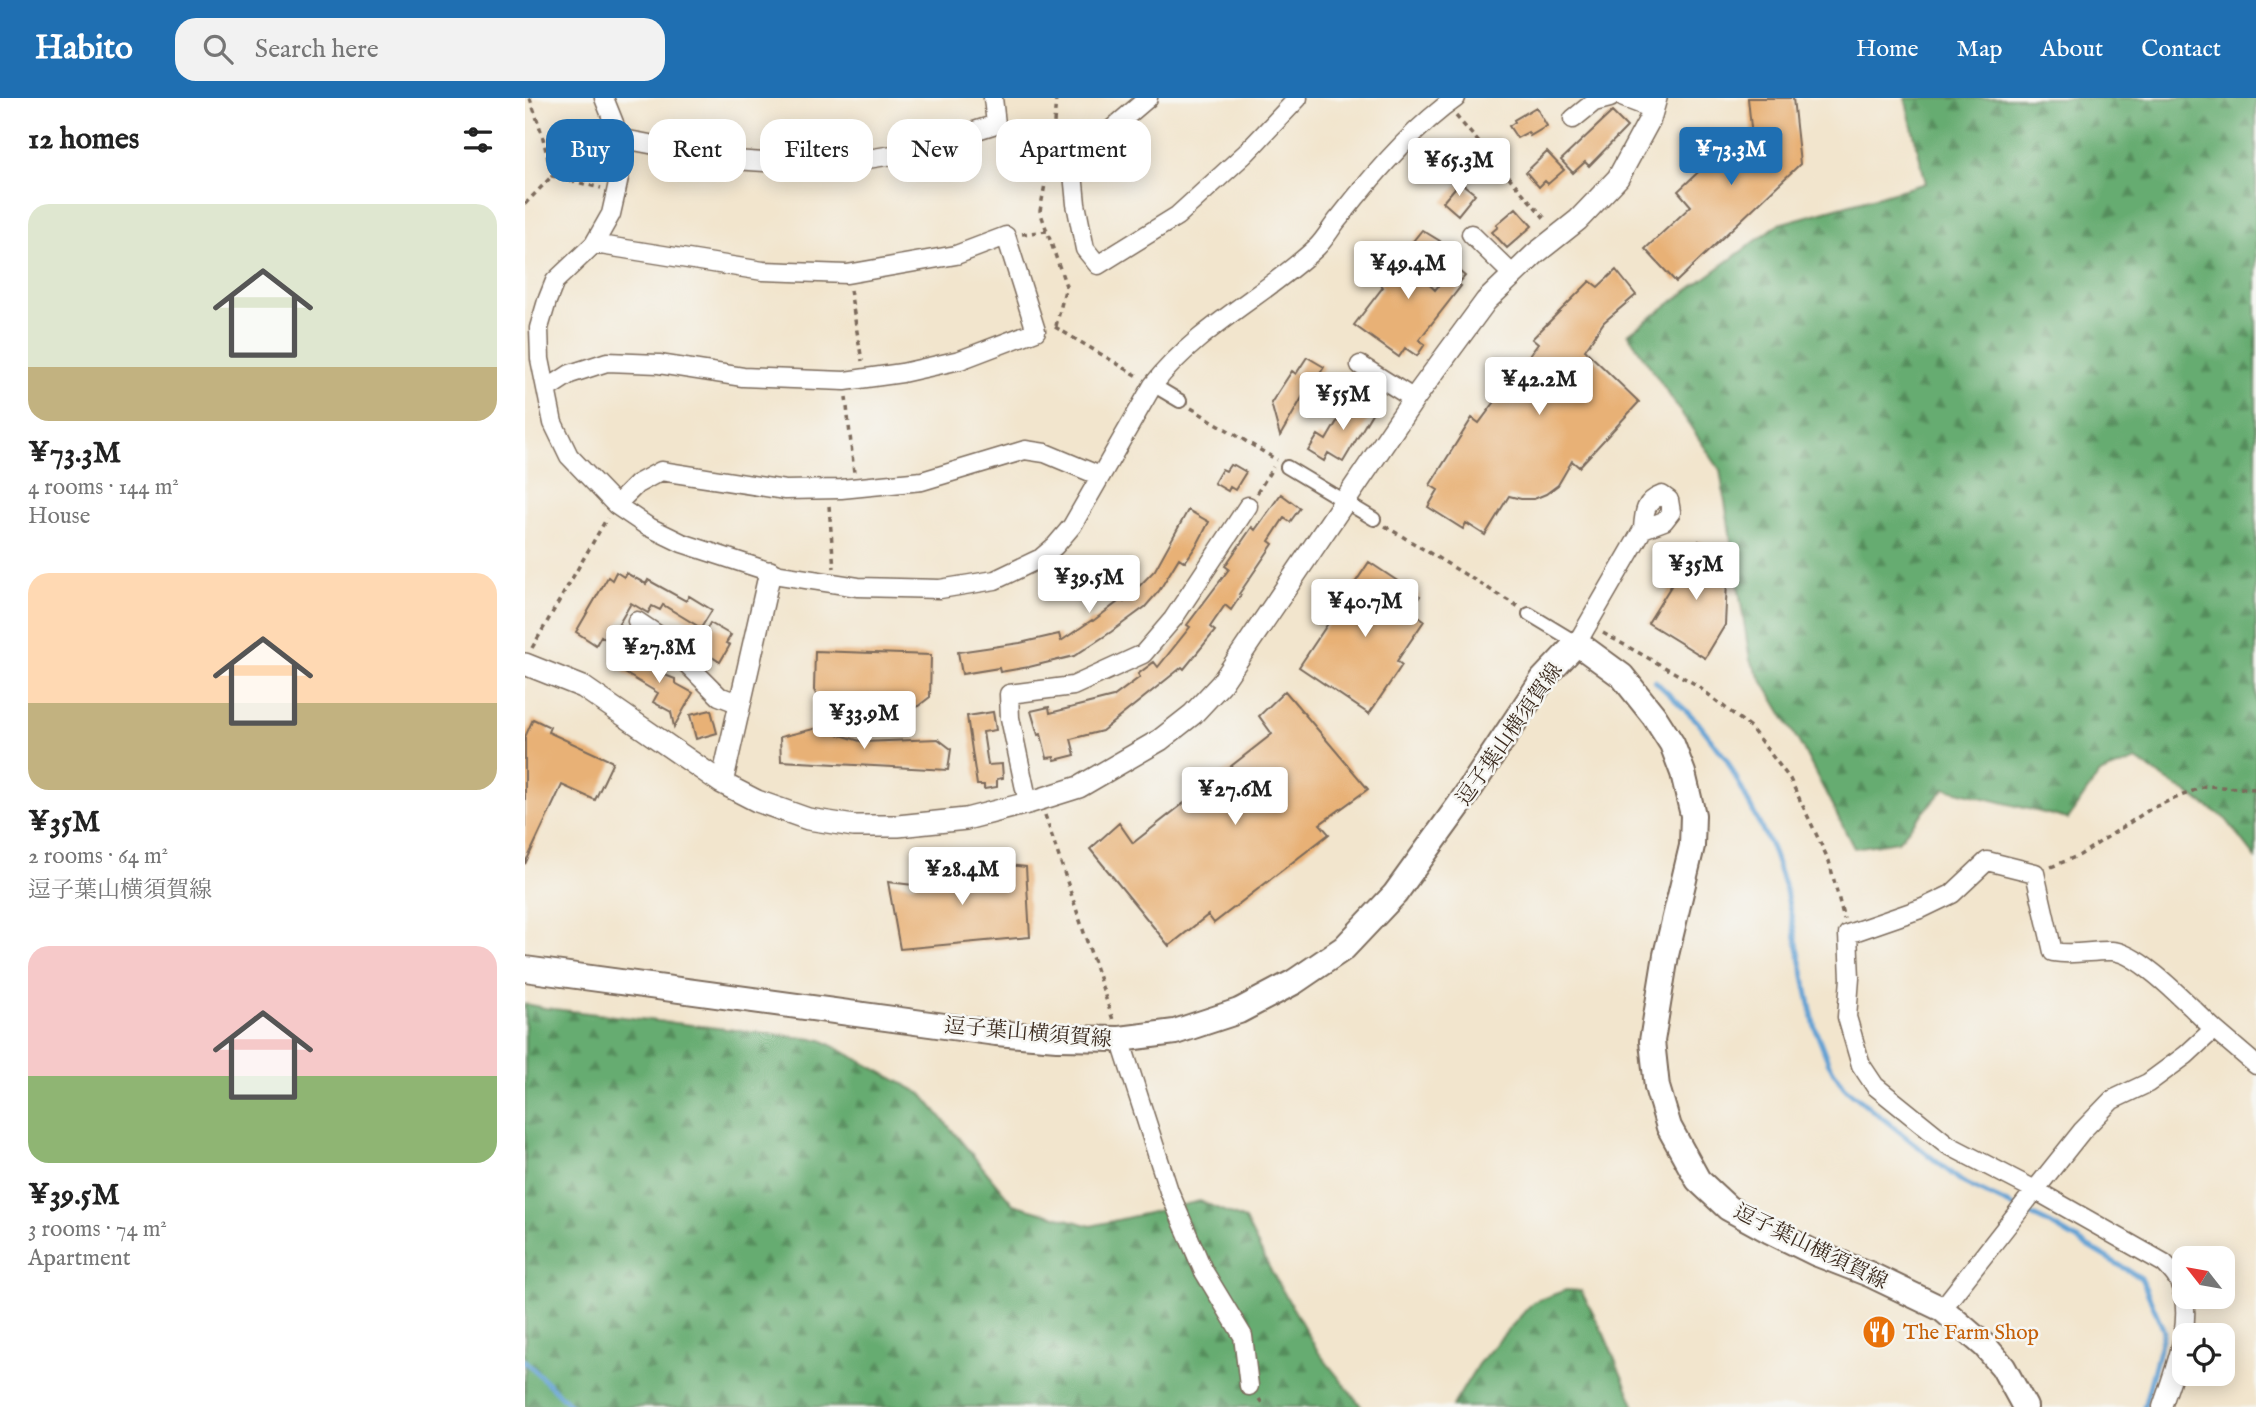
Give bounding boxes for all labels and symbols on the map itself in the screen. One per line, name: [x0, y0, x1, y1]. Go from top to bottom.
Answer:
pin: ¥73.3M: [1674, 127, 1788, 187]
pin: ¥65.3M: [1402, 139, 1516, 198]
pin: ¥49.4M: [1351, 242, 1465, 301]
pin: ¥42.2M: [1482, 358, 1596, 417]
pin: ¥55M: [1302, 372, 1384, 432]
pin: ¥35M: [1655, 542, 1737, 602]
pin: ¥39.5M: [1032, 556, 1146, 615]
pin: ¥40.7M: [1308, 580, 1422, 639]
pin: ¥27.8M: [602, 626, 716, 685]
street label: 逗子葉山横須賀線: [1451, 658, 1569, 811]
pin: ¥33.9M: [807, 692, 921, 751]
pin: ¥27.6M: [1178, 768, 1292, 827]
pin: ¥28.4M: [905, 848, 1019, 907]
street label: 逗子葉山横須賀線: [943, 1013, 1113, 1054]
street label: 逗子葉山横須賀線: [1729, 1198, 1892, 1296]
north arrow: [2172, 1246, 2235, 1309]
restaurant icon: The Farm Shop: [1860, 1313, 1898, 1351]
place label: The Farm Shop: [1903, 1320, 2039, 1347]

